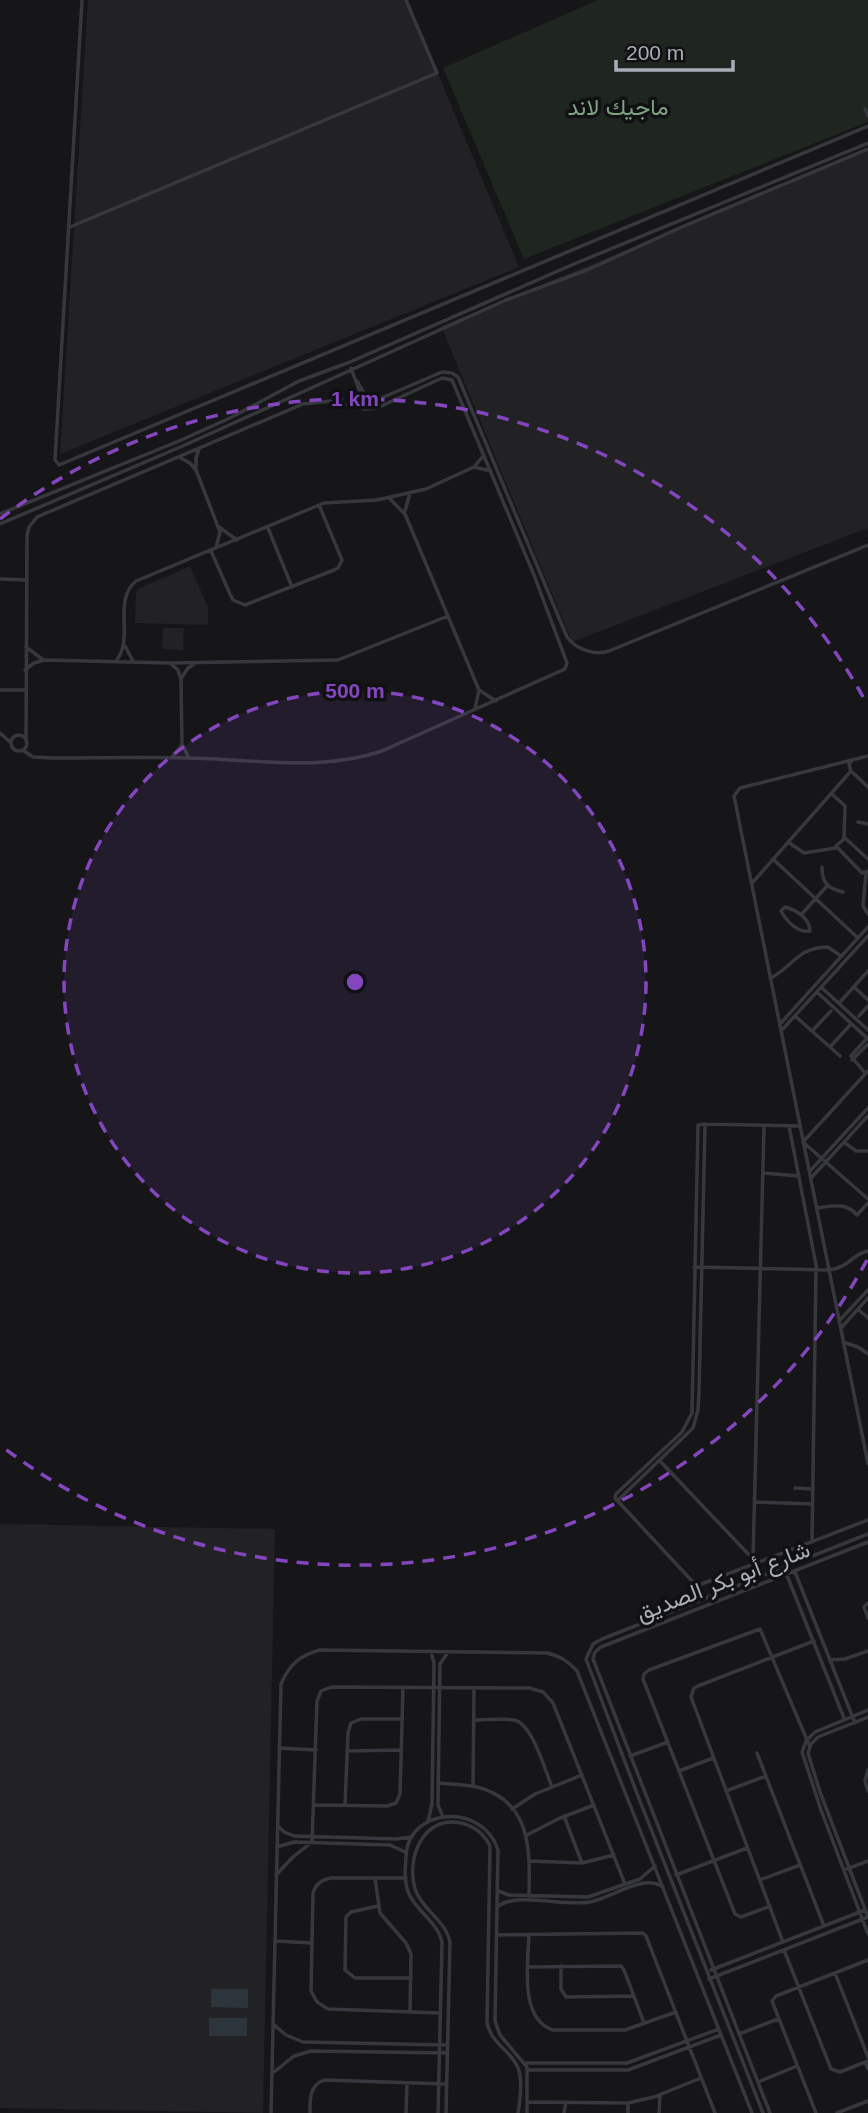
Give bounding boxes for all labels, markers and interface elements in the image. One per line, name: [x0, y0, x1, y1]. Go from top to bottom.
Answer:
scale bar: [616, 28, 733, 72]
text: 200 m: [626, 41, 684, 64]
park label: ماجيك لاند: [567, 94, 669, 120]
text: 1 km: [331, 387, 379, 410]
text: 500 m: [325, 679, 385, 702]
centre of rings: [343, 970, 367, 994]
street label: شارع أبو بكر الصديق: [632, 1536, 815, 1629]

